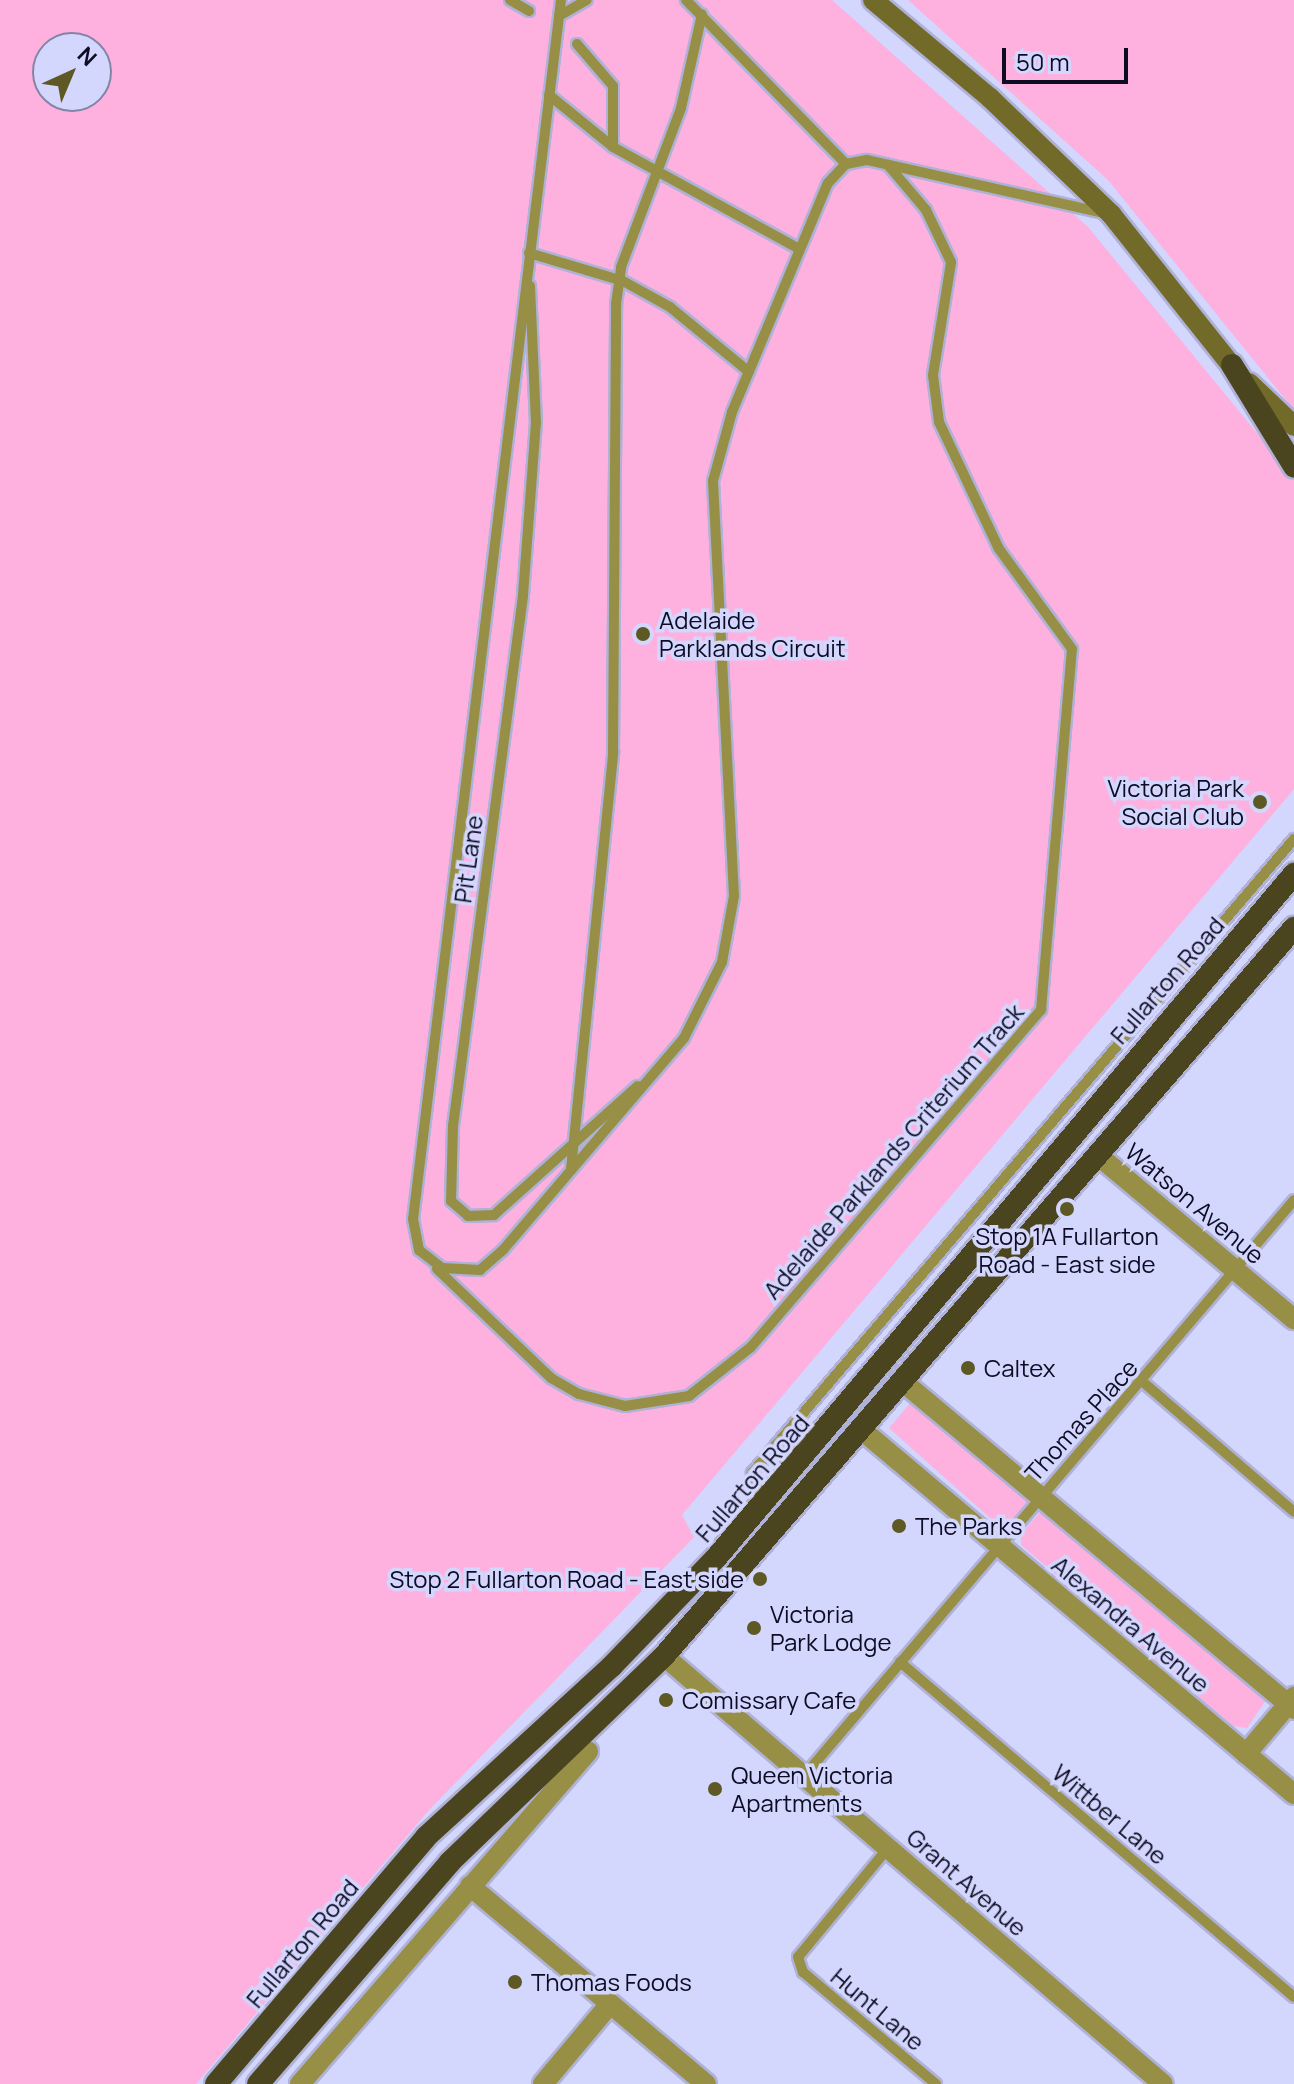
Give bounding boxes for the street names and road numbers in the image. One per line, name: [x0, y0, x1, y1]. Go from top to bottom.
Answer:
street label: Pit Lane: [448, 813, 488, 905]
street label: Fullarton Road: [1104, 911, 1230, 1049]
street label: Adelaide Parklands Criterium Track: [757, 998, 1029, 1304]
street label: Watson Avenue: [1120, 1137, 1270, 1269]
street label: Thomas Place: [1019, 1353, 1143, 1487]
street label: Fullarton Road: [689, 1409, 815, 1547]
street label: Alexandra Avenue: [1046, 1550, 1216, 1698]
street label: Wittber Lane: [1047, 1758, 1173, 1870]
street label: Grant Avenue: [901, 1822, 1033, 1942]
street label: Fullarton Road: [240, 1873, 364, 2013]
street label: Hunt Lane: [825, 1962, 931, 2056]

